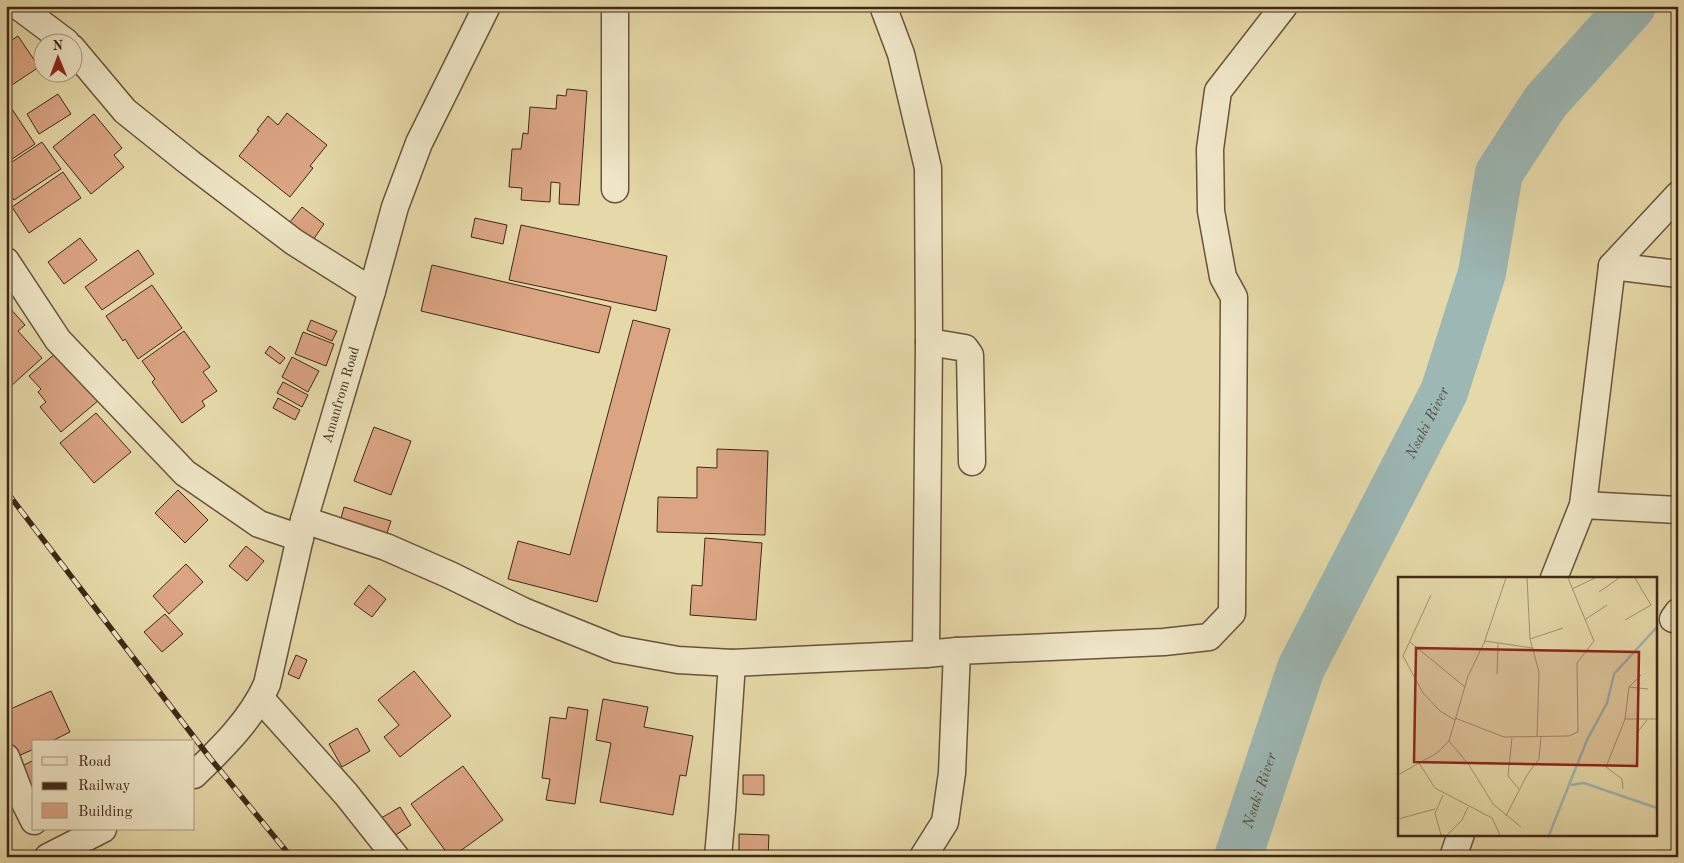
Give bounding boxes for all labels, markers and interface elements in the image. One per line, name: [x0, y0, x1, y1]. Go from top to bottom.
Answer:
north arrow: [32, 32, 82, 82]
text: N: [52, 39, 64, 53]
street label: Amanfrom Road: [320, 345, 362, 445]
water label: Nsaki River: [1403, 385, 1453, 462]
inset map: [1398, 577, 1656, 836]
legend: [32, 740, 195, 830]
water label: Nsaki River: [1240, 751, 1280, 831]
text: Road: [78, 755, 112, 770]
text: Railway: [78, 779, 131, 794]
text: Building: [78, 805, 133, 820]

